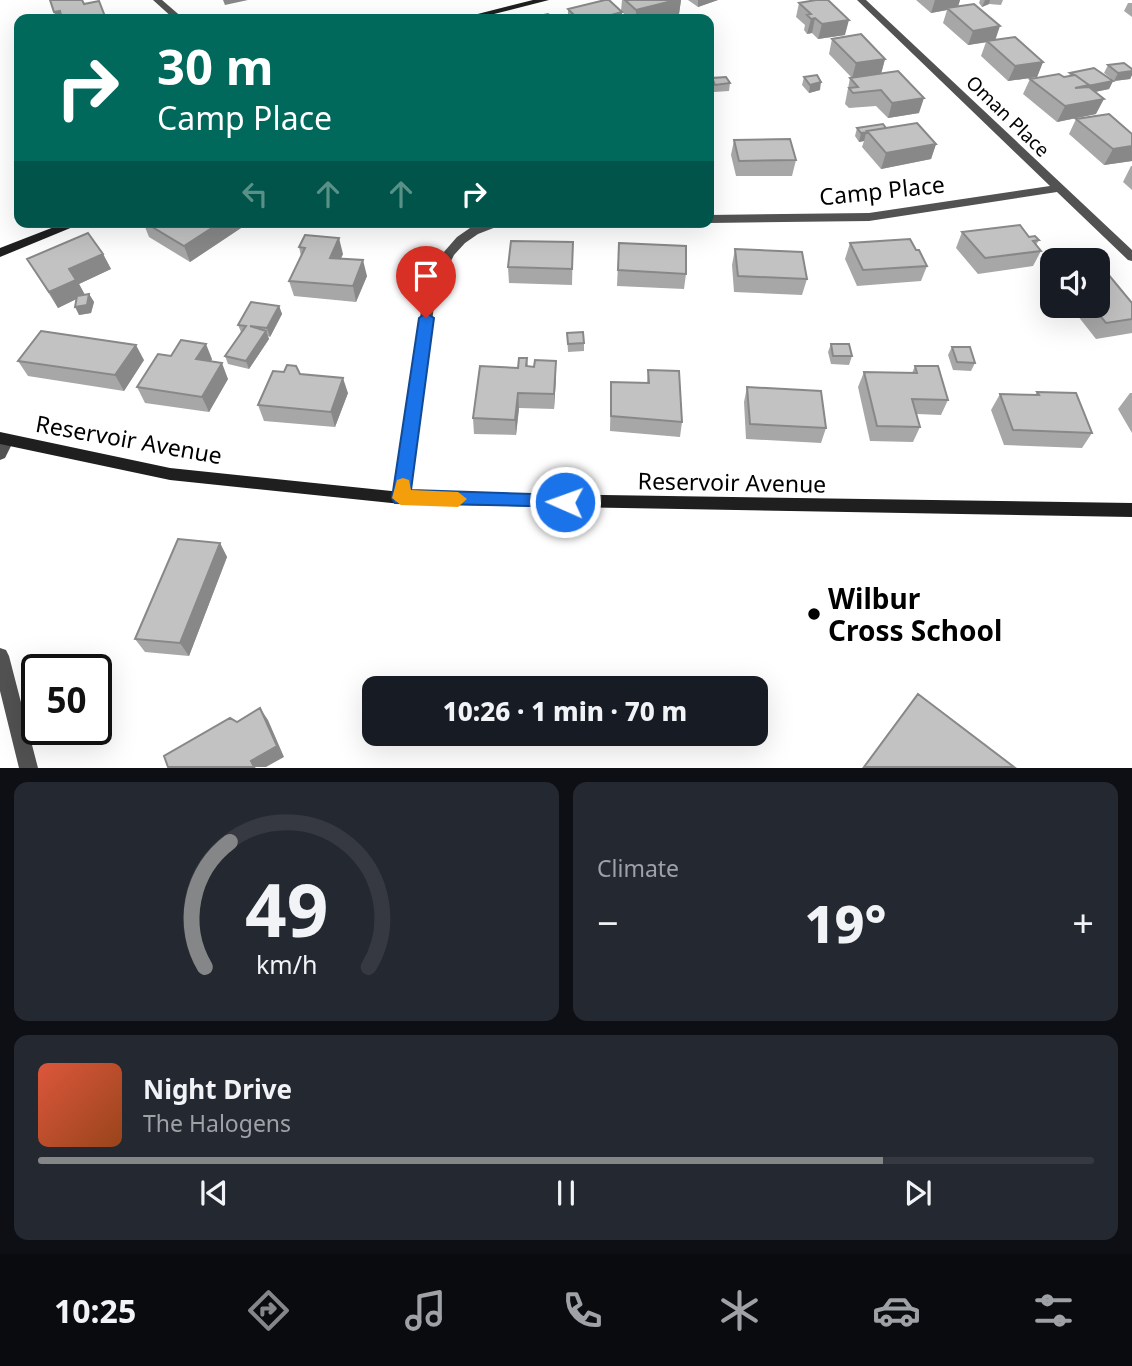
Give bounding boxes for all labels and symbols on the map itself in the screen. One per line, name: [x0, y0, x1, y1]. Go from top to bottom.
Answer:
street label: Oman Place: [961, 70, 1055, 162]
street label: Camp Place: [818, 168, 946, 212]
pin: [396, 246, 456, 318]
street label: Reservoir Avenue: [33, 407, 225, 471]
street label: Reservoir Avenue: [637, 464, 827, 500]
position arrow: [528, 465, 602, 539]
place label: Wilbur Cross School: [828, 579, 1002, 649]
marker: Wilbur Cross School: [806, 606, 822, 622]
speed limit sign: 50: [21, 654, 112, 745]

